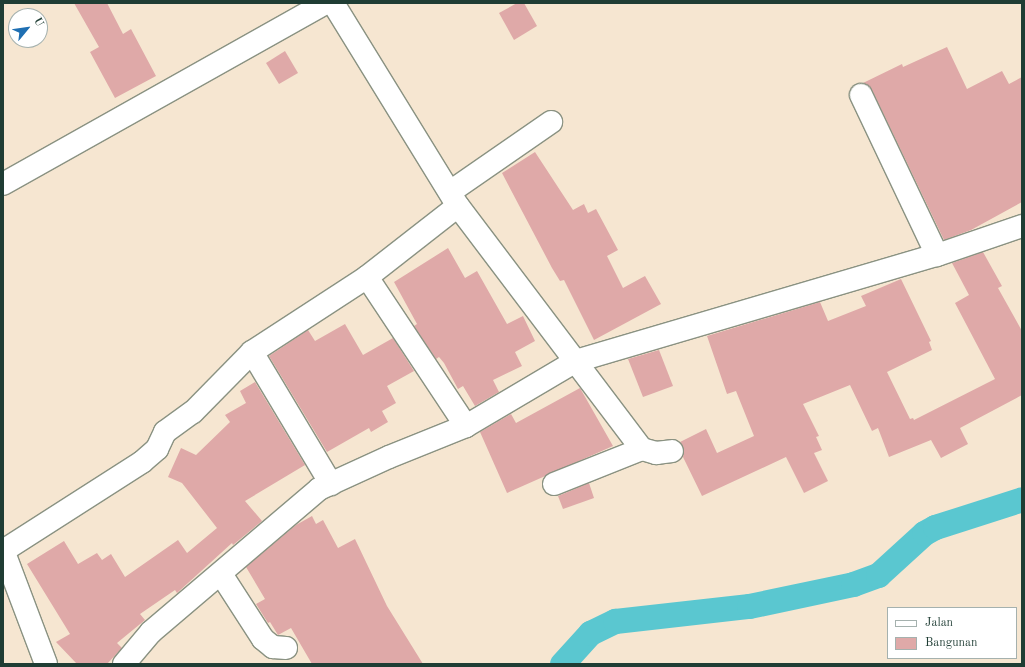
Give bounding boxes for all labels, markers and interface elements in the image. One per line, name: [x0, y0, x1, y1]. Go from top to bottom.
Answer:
north arrow: [8, 8, 48, 48]
text: U: [31, 16, 45, 29]
legend: [887, 607, 1017, 659]
text: Jalan: [925, 617, 953, 629]
text: Bangunan: [925, 637, 977, 649]

